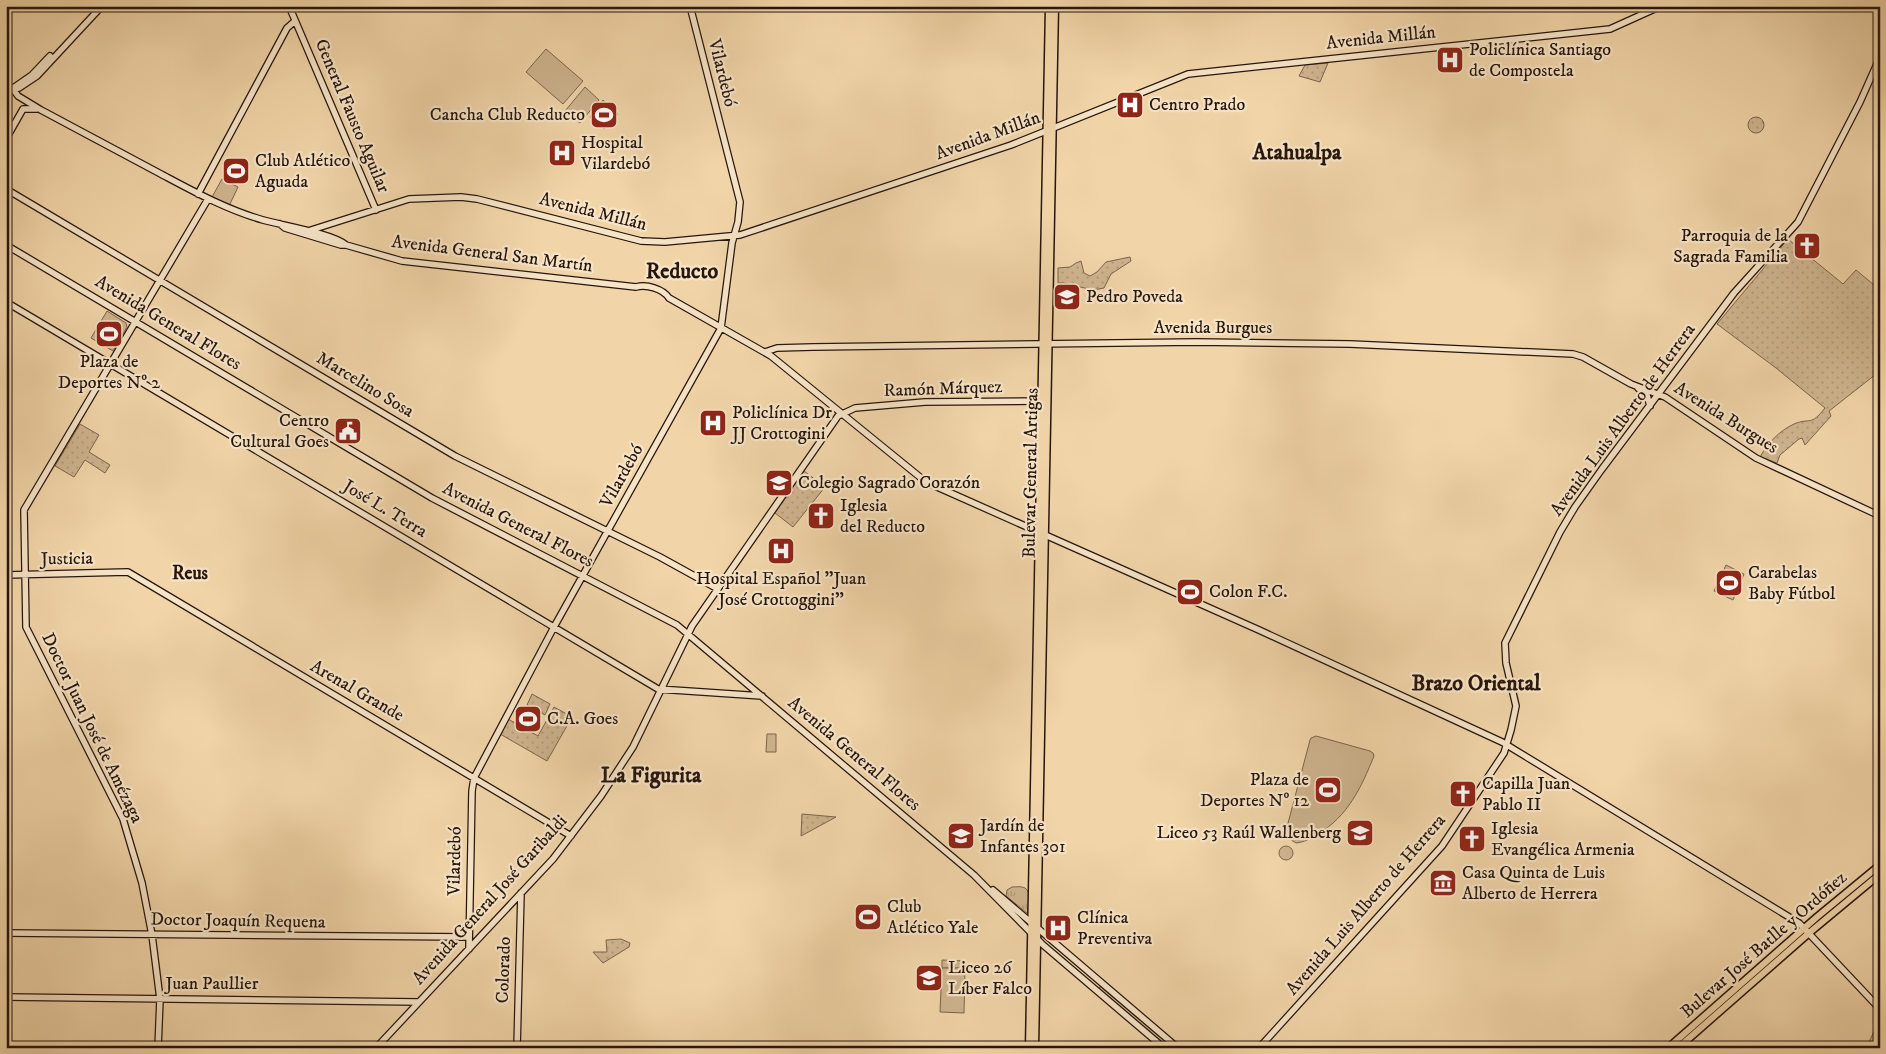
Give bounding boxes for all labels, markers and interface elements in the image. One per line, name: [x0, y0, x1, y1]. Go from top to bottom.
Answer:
street label: Avenida Millán: [1325, 21, 1437, 55]
street label: General Fausto Aguilar: [310, 36, 394, 196]
street label: Vilardebó: [703, 36, 741, 109]
place label: Policlínica Santiago de Compostela: [1469, 39, 1611, 82]
hospital icon: Policlínica Santiago de Compostela: [1435, 45, 1465, 75]
hospital icon: Centro Prado: [1115, 90, 1145, 120]
place label: Centro Prado: [1149, 94, 1246, 116]
sports icon: Cancha Club Reducto: [589, 100, 619, 130]
place label: Cancha Club Reducto: [430, 104, 585, 126]
street label: Avenida Millán: [933, 107, 1044, 165]
place label: Hospital Vilardebó: [580, 132, 650, 175]
hospital icon: Hospital Vilardebó: [547, 138, 577, 168]
district label: Atahualpa: [1252, 139, 1342, 166]
place label: Club Atlético Aguada: [255, 150, 350, 193]
sports icon: Club Atlético Aguada: [221, 156, 251, 186]
street label: Avenida Millán: [537, 188, 650, 236]
place label: Parroquia de la Sagrada Familia: [1673, 225, 1788, 268]
street label: Avenida General San Martín: [390, 231, 594, 277]
church icon: Parroquia de la Sagrada Familia: [1792, 231, 1822, 261]
district label: Reducto: [646, 258, 719, 285]
street label: Avenida General Flores: [91, 271, 245, 375]
school or university icon: Pedro Poveda: [1052, 282, 1082, 312]
place label: Pedro Poveda: [1086, 286, 1183, 308]
street label: Avenida Burgues: [1154, 317, 1272, 339]
sports icon: Plaza de Deportes Nº 2: [94, 319, 124, 349]
street label: Avenida Luis Alberto de Herrera: [1546, 319, 1701, 521]
street label: Marcelino Sosa: [312, 347, 418, 423]
place label: Plaza de Deportes Nº 2: [58, 351, 160, 394]
street label: Ramón Márquez: [883, 376, 1003, 402]
street label: Avenida Burgues: [1670, 377, 1782, 459]
street label: Bulevar General Artigas: [1019, 388, 1043, 558]
place label: Policlínica Dr JJ Crottogini: [730, 402, 832, 445]
hospital icon: Policlínica Dr JJ Crottogini: [698, 408, 728, 438]
place label: Centro Cultural Goes: [230, 410, 329, 453]
public building icon: Centro Cultural Goes: [333, 416, 363, 446]
street label: Vilardebó: [595, 440, 649, 512]
school or university icon: Colegio Sagrado Corazón: [764, 468, 794, 498]
place label: Colegio Sagrado Corazón: [798, 472, 981, 494]
street label: José L. Terra: [337, 474, 431, 543]
street label: Avenida General Flores: [439, 477, 597, 573]
place label: Iglesia del Reducto: [840, 495, 925, 538]
church icon: Iglesia del Reducto: [806, 501, 836, 531]
hospital icon: Hospital Español "Juan José Crottoggini": [766, 536, 796, 566]
street label: Justicia: [39, 548, 94, 570]
district label: Reus: [172, 562, 209, 585]
place label: Carabelas Baby Fútbol: [1748, 562, 1836, 605]
place label: Hospital Español "Juan José Crottoggini": [696, 568, 867, 611]
sports icon: Carabelas Baby Fútbol: [1714, 568, 1744, 598]
sports icon: Colon F.C.: [1175, 577, 1205, 607]
place label: Colon F.C.: [1209, 581, 1287, 603]
street label: Doctor Juan José de Amézaga: [36, 629, 148, 827]
street label: Arenal Grande: [306, 655, 408, 727]
district label: Brazo Oriental: [1411, 670, 1541, 697]
street label: Avenida General Flores: [783, 692, 925, 816]
sports icon: C.A. Goes: [513, 704, 543, 734]
place label: C.A. Goes: [547, 708, 618, 730]
district label: La Figurita: [601, 762, 702, 789]
place label: Plaza de Deportes Nº 12: [1200, 769, 1309, 812]
place label: Capilla Juan Pablo II: [1482, 773, 1571, 816]
sports icon: Plaza de Deportes Nº 12: [1313, 775, 1343, 805]
church icon: Capilla Juan Pablo II: [1448, 779, 1478, 809]
street label: Avenida Luis Alberto de Herrera: [1281, 810, 1451, 1000]
street label: Avenida General José Garibaldi: [408, 811, 572, 989]
place label: Jardín de Infantes 301: [978, 815, 1066, 858]
school or university icon: Liceo 53 Raúl Wallenberg: [1345, 818, 1375, 848]
place label: Iglesia Evangélica Armenia: [1491, 818, 1635, 861]
school or university icon: Jardín de Infantes 301: [946, 821, 976, 851]
place label: Liceo 53 Raúl Wallenberg: [1156, 822, 1341, 844]
church icon: Iglesia Evangélica Armenia: [1457, 824, 1487, 854]
street label: Vilardebó: [443, 826, 467, 897]
place label: Casa Quinta de Luis Alberto de Herrera: [1462, 862, 1605, 905]
street label: Bulevar José Batlle y Ordóñez: [1676, 867, 1852, 1023]
museum icon: Casa Quinta de Luis Alberto de Herrera: [1428, 868, 1458, 898]
place label: Club Atlético Yale: [887, 896, 978, 939]
sports icon: Club Atlético Yale: [853, 902, 883, 932]
place label: Clínica Preventiva: [1077, 907, 1153, 950]
street label: Doctor Joaquín Requena: [150, 908, 326, 934]
hospital icon: Clínica Preventiva: [1043, 913, 1073, 943]
street label: Colorado: [492, 936, 516, 1004]
place label: Liceo 26 Líber Falco: [948, 957, 1032, 1000]
school or university icon: Liceo 26 Líber Falco: [914, 963, 944, 993]
street label: Juan Paullier: [164, 973, 259, 995]

